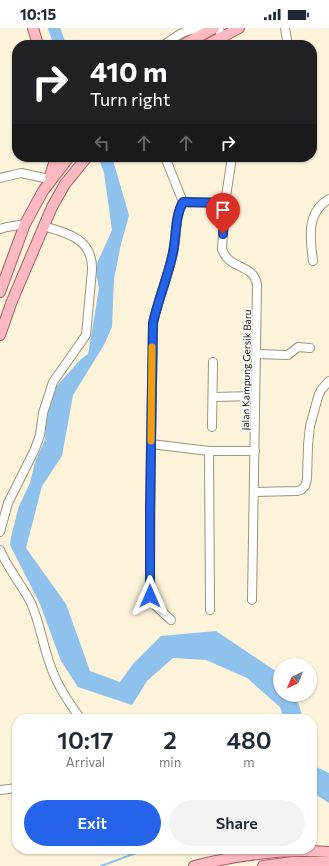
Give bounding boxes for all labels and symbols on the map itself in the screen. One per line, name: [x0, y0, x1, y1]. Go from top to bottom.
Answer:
pin: [206, 193, 240, 234]
street label: Jalan Kampung Gersik Baru: [239, 309, 253, 431]
position arrow: [129, 575, 171, 617]
north arrow: [273, 658, 317, 702]

